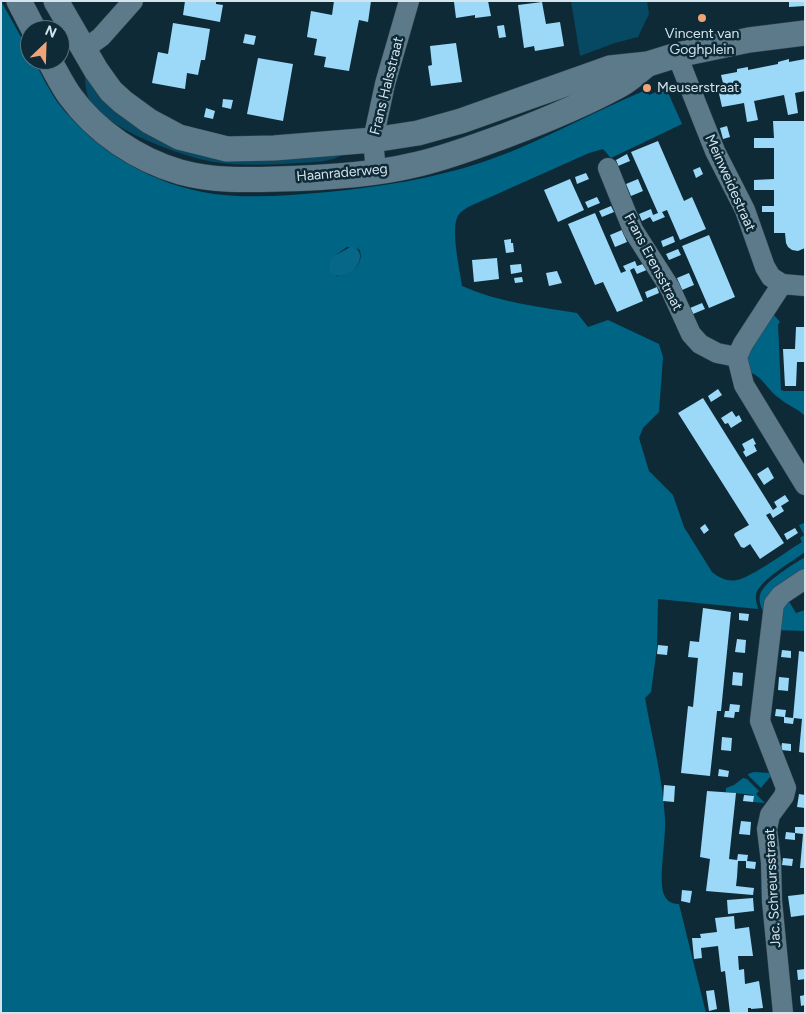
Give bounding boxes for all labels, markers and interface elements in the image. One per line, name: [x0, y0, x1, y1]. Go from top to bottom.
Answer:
marker: Vincent van Goghplein: [696, 12, 708, 24]
north arrow: [20, 20, 70, 70]
text: N: [42, 22, 59, 42]
place label: Vincent van Goghplein: [665, 26, 739, 58]
street label: Frans Halsstraat: [367, 35, 407, 137]
place label: Meuserstraat: [657, 80, 739, 96]
marker: Meuserstraat: [641, 82, 653, 94]
street label: Meinweidestraat: [701, 132, 759, 234]
street label: Haanraderweg: [296, 161, 388, 185]
street label: Frans Erensstraat: [620, 210, 686, 314]
street label: Jac. Schreursstraat: [761, 828, 785, 948]

